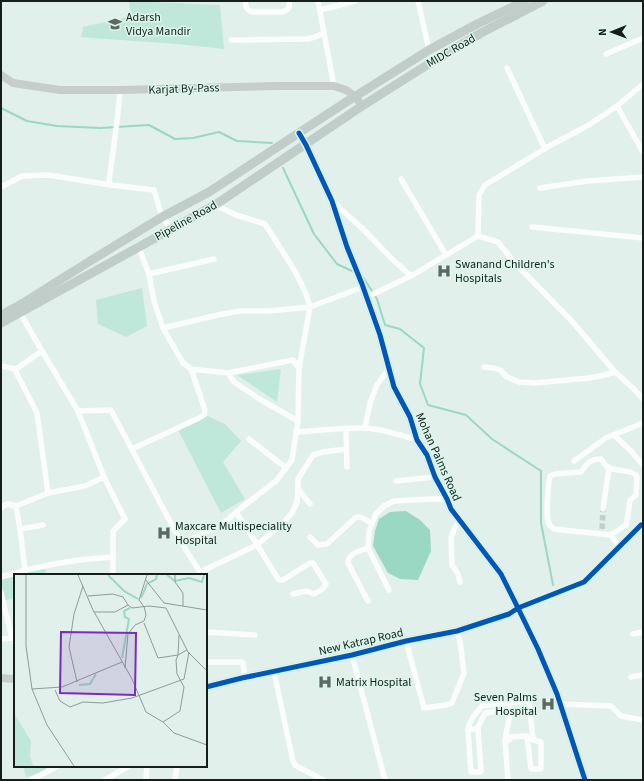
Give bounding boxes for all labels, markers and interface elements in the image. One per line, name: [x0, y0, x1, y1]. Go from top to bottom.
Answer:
place label: Adarsh Vidya Mandir: [126, 9, 192, 40]
north arrow: [592, 12, 632, 52]
school or university icon: Adarsh Vidya Mandir: [107, 16, 123, 32]
text: N: [595, 28, 610, 36]
street label: MIDC Road: [423, 30, 479, 72]
street label: Karjat By-Pass: [148, 79, 220, 99]
street label: Pipeline Road: [152, 197, 220, 245]
place label: Swanand Children's Hospitals: [455, 256, 555, 287]
hospital icon: Swanand Children's Hospitals: [436, 263, 452, 279]
street label: Mohan Palms Road: [411, 410, 465, 504]
place label: Maxcare Multispeciality Hospital: [175, 518, 292, 549]
hospital icon: Maxcare Multispeciality Hospital: [156, 525, 172, 541]
inset map: [14, 574, 207, 767]
street label: New Katrap Road: [317, 624, 405, 660]
hospital icon: Matrix Hospital: [317, 674, 333, 690]
place label: Matrix Hospital: [336, 674, 411, 691]
place label: Seven Palms Hospital: [474, 689, 537, 720]
hospital icon: Seven Palms Hospital: [540, 696, 556, 712]

